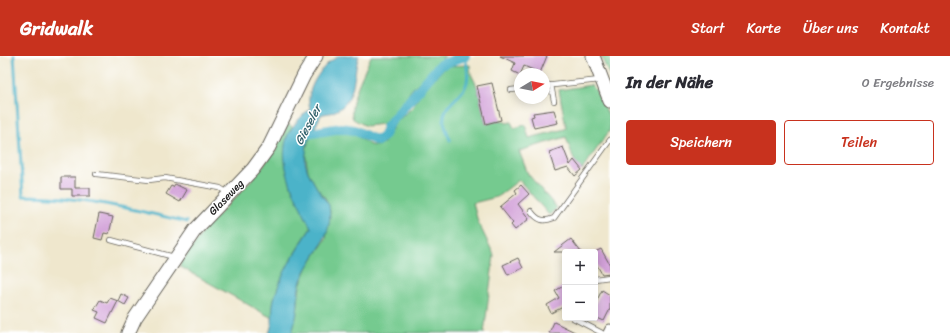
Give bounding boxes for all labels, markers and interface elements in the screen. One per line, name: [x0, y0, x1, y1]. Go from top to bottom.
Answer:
text: Gridwalk: [20, 12, 93, 45]
text: Start: [691, 16, 724, 41]
text: Karte: [746, 16, 781, 41]
text: Über uns: [803, 16, 858, 41]
text: Kontakt: [880, 16, 930, 41]
text: In der Nähe: [626, 67, 713, 97]
north arrow: [514, 68, 550, 104]
text: 0 Ergebnisse: [861, 71, 934, 94]
water label: Gieseler: [288, 99, 329, 149]
button: Speichern: [626, 120, 776, 165]
button: Teilen: [784, 120, 934, 165]
street label: Glaseweg: [204, 174, 249, 220]
map controls: [562, 249, 598, 321]
button: +: [562, 249, 598, 285]
button: −: [562, 285, 598, 321]

